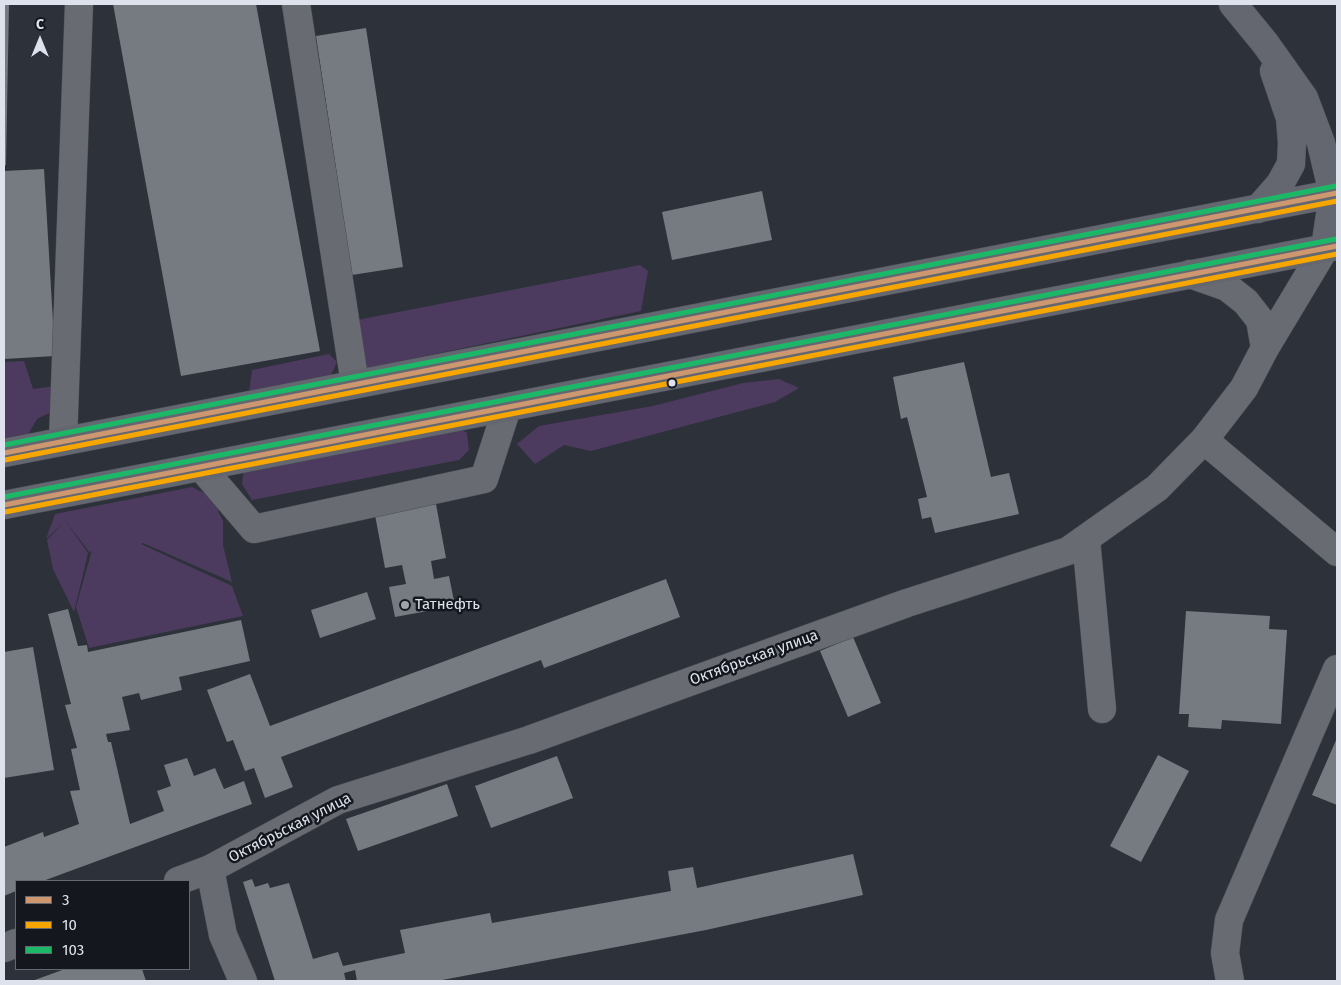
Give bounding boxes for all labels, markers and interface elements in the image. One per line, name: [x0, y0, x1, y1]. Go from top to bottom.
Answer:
north arrow: [15, 15, 65, 65]
text: С: [36, 16, 44, 33]
unlabelled marker: [667, 378, 677, 388]
place label: Татнефть: [415, 596, 480, 614]
marker: Татнефть: [399, 599, 411, 611]
street label: Октябрьская улица: [687, 626, 821, 690]
street label: Октябрьская улица: [226, 789, 354, 867]
legend: [15, 880, 190, 970]
text: 3: [62, 891, 70, 909]
text: 10: [62, 916, 77, 934]
text: 103: [62, 941, 84, 959]

